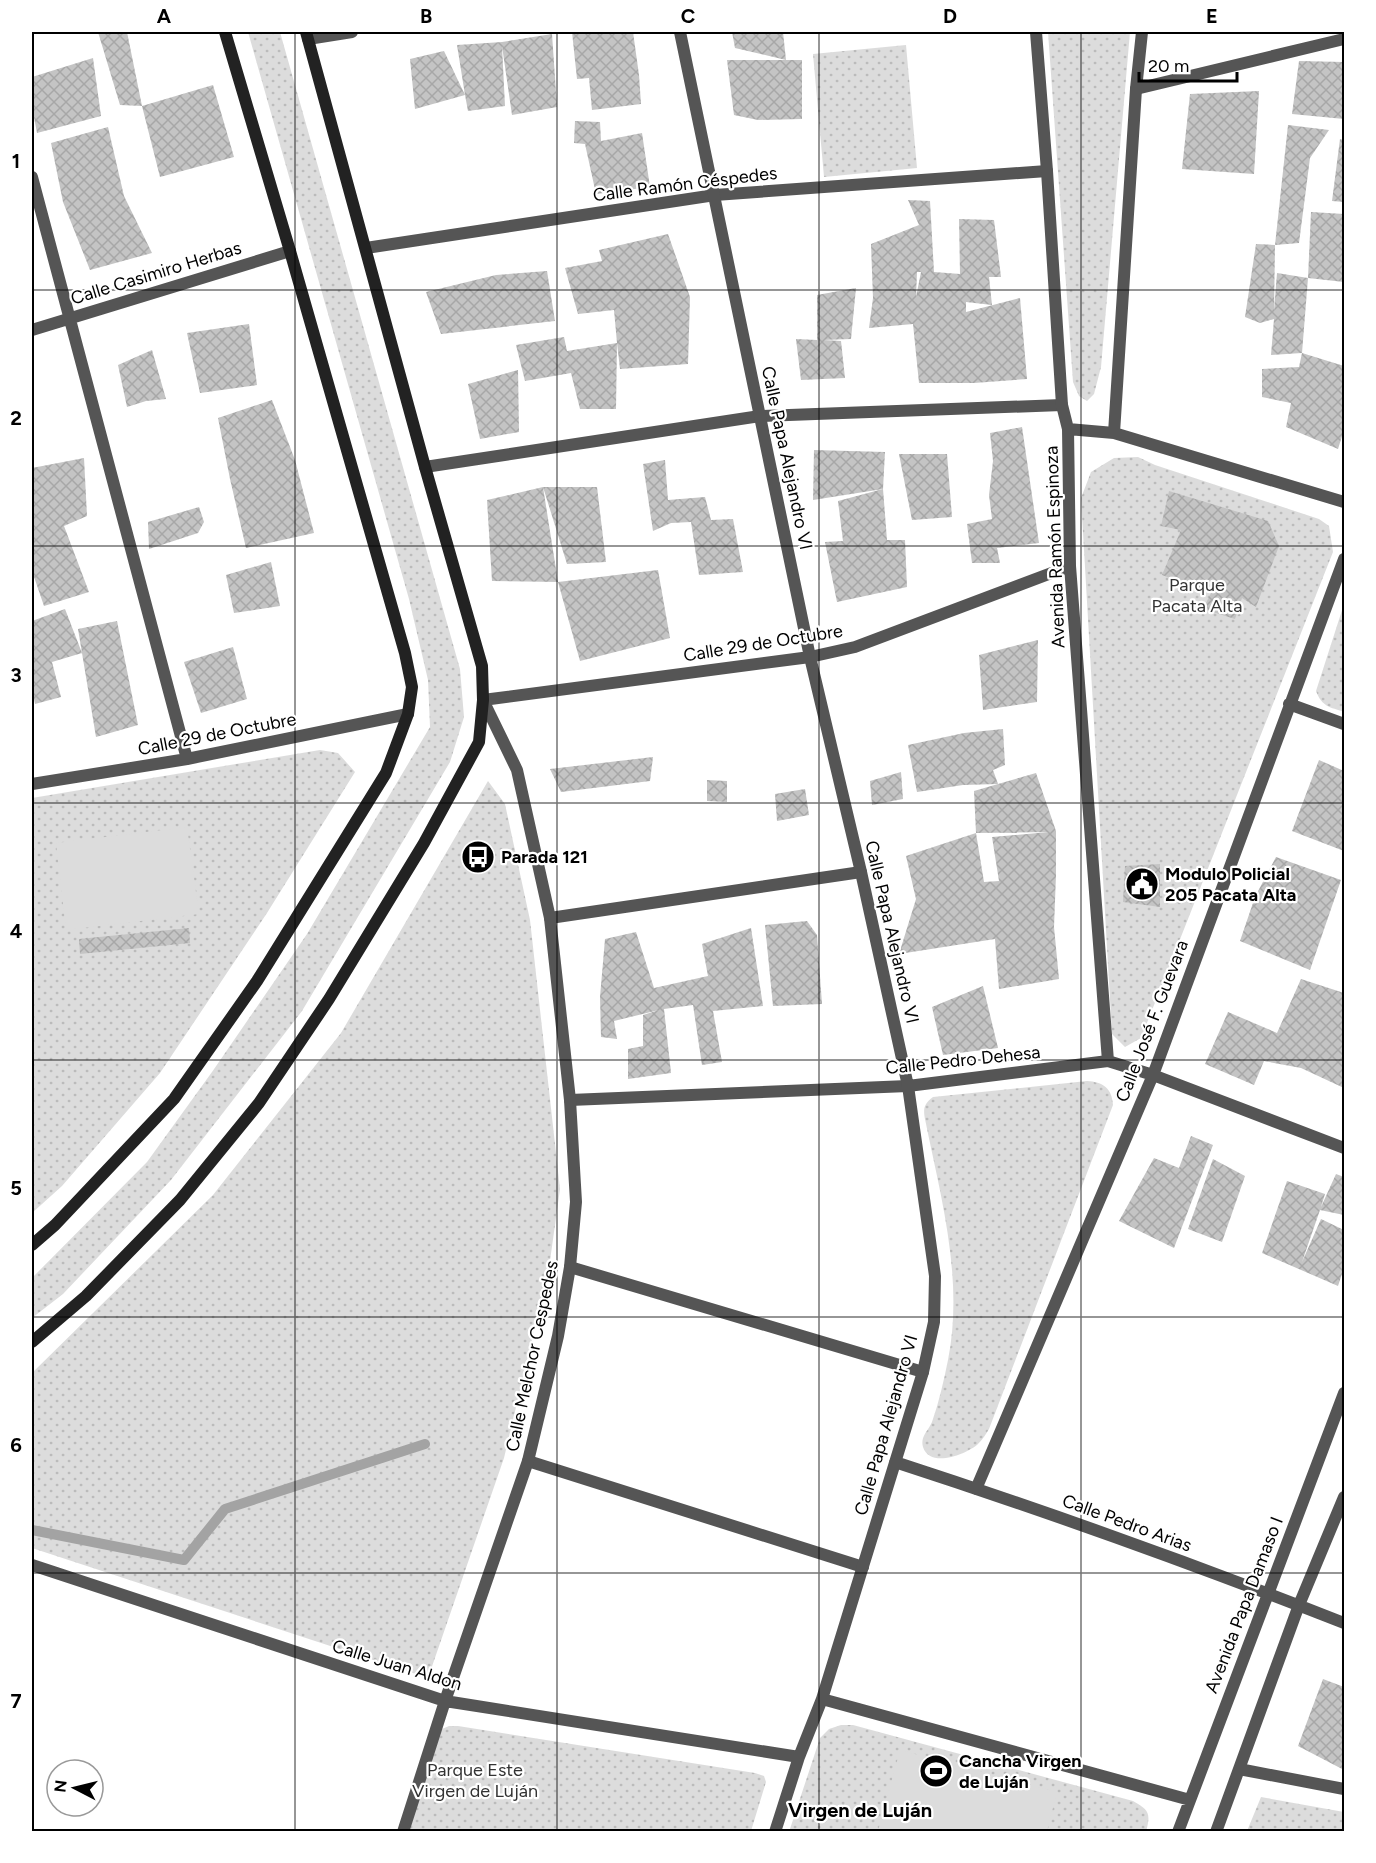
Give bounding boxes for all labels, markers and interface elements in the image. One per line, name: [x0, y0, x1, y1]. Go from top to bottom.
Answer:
text: A: [157, 4, 172, 28]
text: B: [420, 4, 432, 28]
text: C: [681, 4, 695, 28]
text: D: [943, 4, 957, 28]
text: E: [1206, 4, 1218, 28]
scale bar: [1139, 45, 1236, 83]
text: 20 m: [1148, 55, 1189, 77]
text: 1: [12, 149, 20, 173]
street label: Calle Ramón Céspedes: [592, 162, 778, 206]
street label: Calle Casimiro Herbas: [68, 237, 244, 309]
street label: Calle Papa Alejandro VI: [757, 364, 817, 552]
text: 2: [10, 406, 22, 430]
street label: Avenida Ramón Espinoza: [1040, 445, 1070, 649]
park label: Parque Pacata Alta: [1152, 574, 1242, 617]
street label: Calle 29 de Octubre: [682, 620, 844, 666]
text: 3: [10, 663, 22, 687]
street label: Calle 29 de Octubre: [136, 708, 298, 760]
street label: Calle Papa Alejandro VI: [860, 838, 924, 1026]
bus stop icon: Parada 121: [460, 839, 496, 875]
place label: Parada 121: [501, 846, 588, 868]
place label: Modulo Policial 205 Pacata Alta: [1165, 863, 1296, 906]
public building icon: Modulo Policial 205 Pacata Alta: [1124, 866, 1160, 902]
text: 4: [10, 919, 23, 943]
street label: Calle José F. Guevara: [1111, 937, 1193, 1105]
street label: Calle Pedro Dehesa: [884, 1041, 1042, 1079]
text: 5: [10, 1176, 22, 1200]
street label: Calle Melchor Cespedes: [501, 1259, 563, 1453]
street label: Calle Papa Alejandro VI: [850, 1332, 922, 1518]
text: 6: [10, 1433, 22, 1457]
street label: Calle Pedro Arias: [1059, 1489, 1195, 1557]
street label: Avenida Papa Damaso I: [1200, 1514, 1288, 1696]
street label: Calle Juan Aldon: [329, 1635, 465, 1695]
text: 7: [10, 1689, 22, 1713]
place label: Cancha Virgen de Luján: [959, 1750, 1081, 1793]
sports icon: Cancha Virgen de Luján: [918, 1753, 954, 1789]
north arrow: [45, 1758, 105, 1818]
park label: Parque Este Virgen de Luján: [412, 1759, 538, 1802]
text: N: [50, 1779, 71, 1794]
district label: Virgen de Luján: [788, 1798, 932, 1822]

